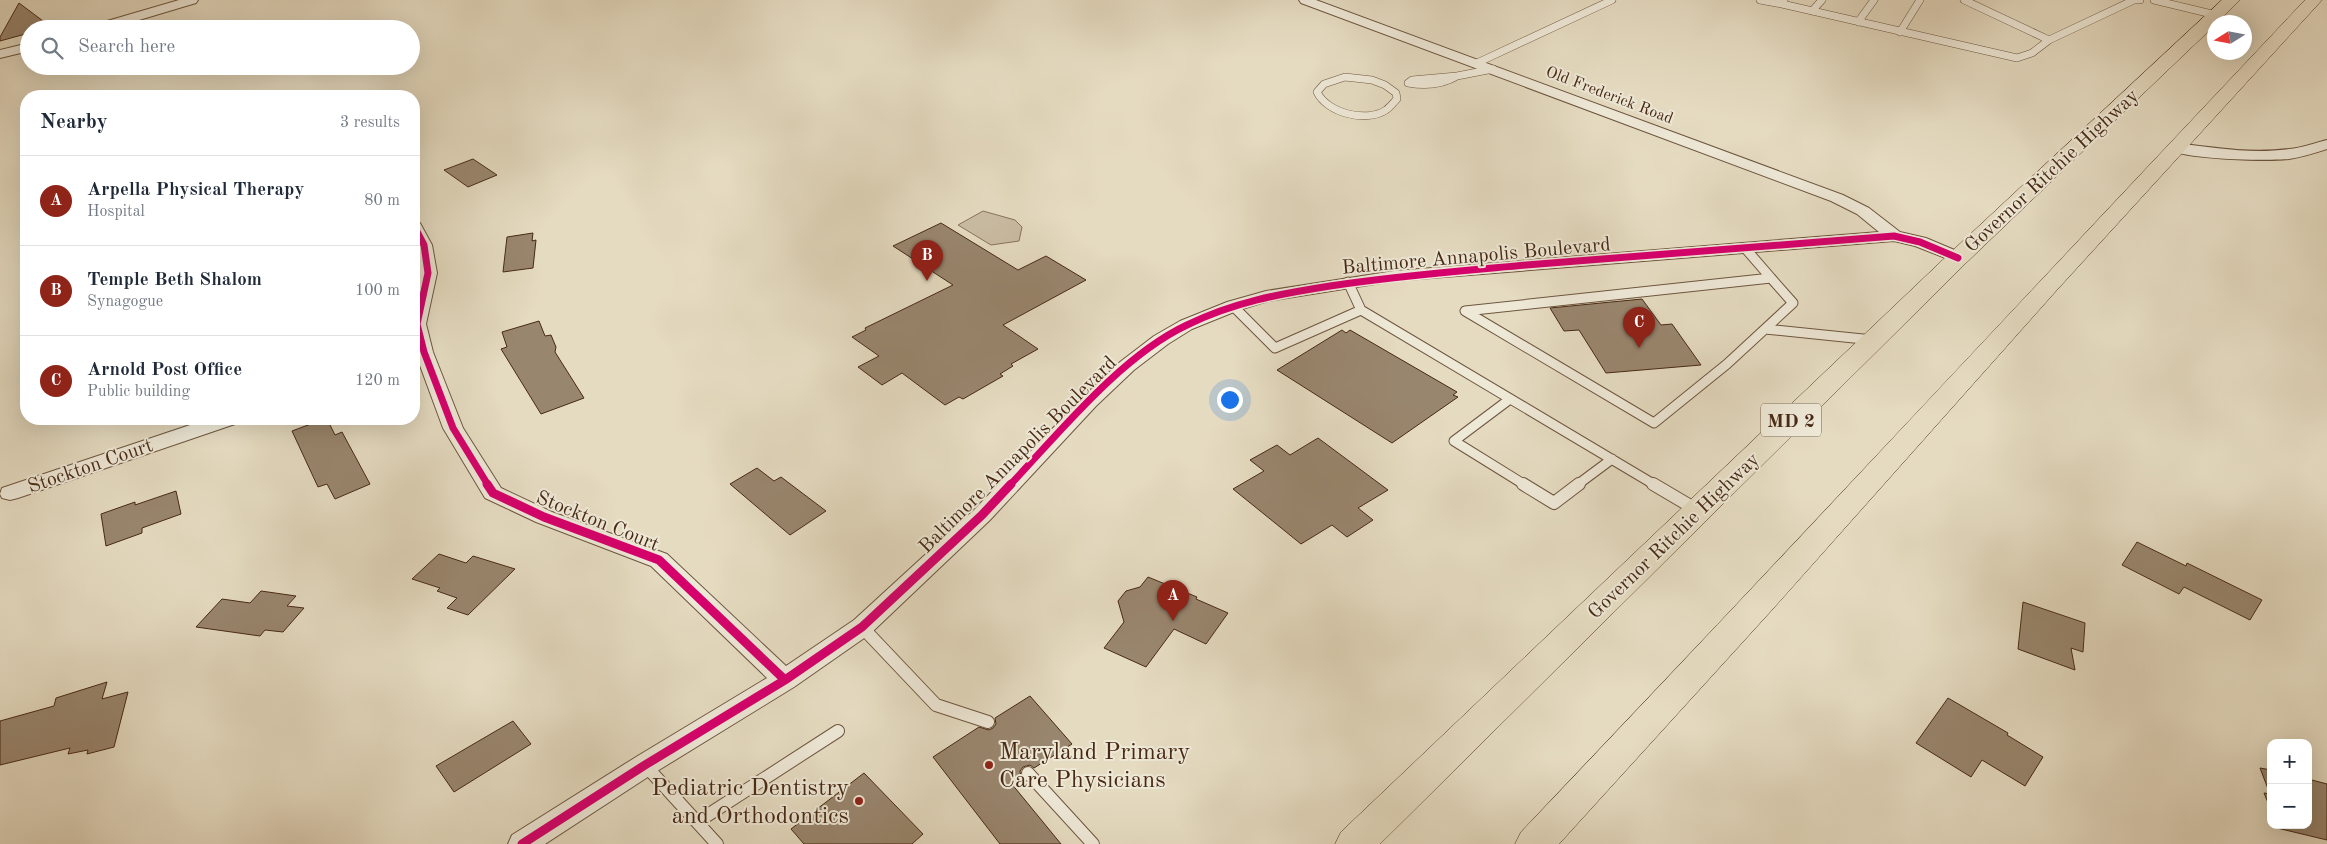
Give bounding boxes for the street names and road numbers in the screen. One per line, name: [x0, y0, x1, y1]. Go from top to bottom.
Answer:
street label: Old Frederick Road: [1543, 64, 1675, 128]
street label: Governor Ritchie Highway: [1962, 86, 2143, 257]
street label: Baltimore Annapolis Boulevard: [1341, 235, 1611, 279]
street label: Baltimore Annapolis Boulevard: [916, 353, 1121, 558]
road number: MD 2: [1761, 404, 1821, 436]
street label: Stockton Court: [25, 436, 156, 498]
street label: Governor Ritchie Highway: [1585, 449, 1764, 623]
street label: Stockton Court: [533, 488, 662, 556]

